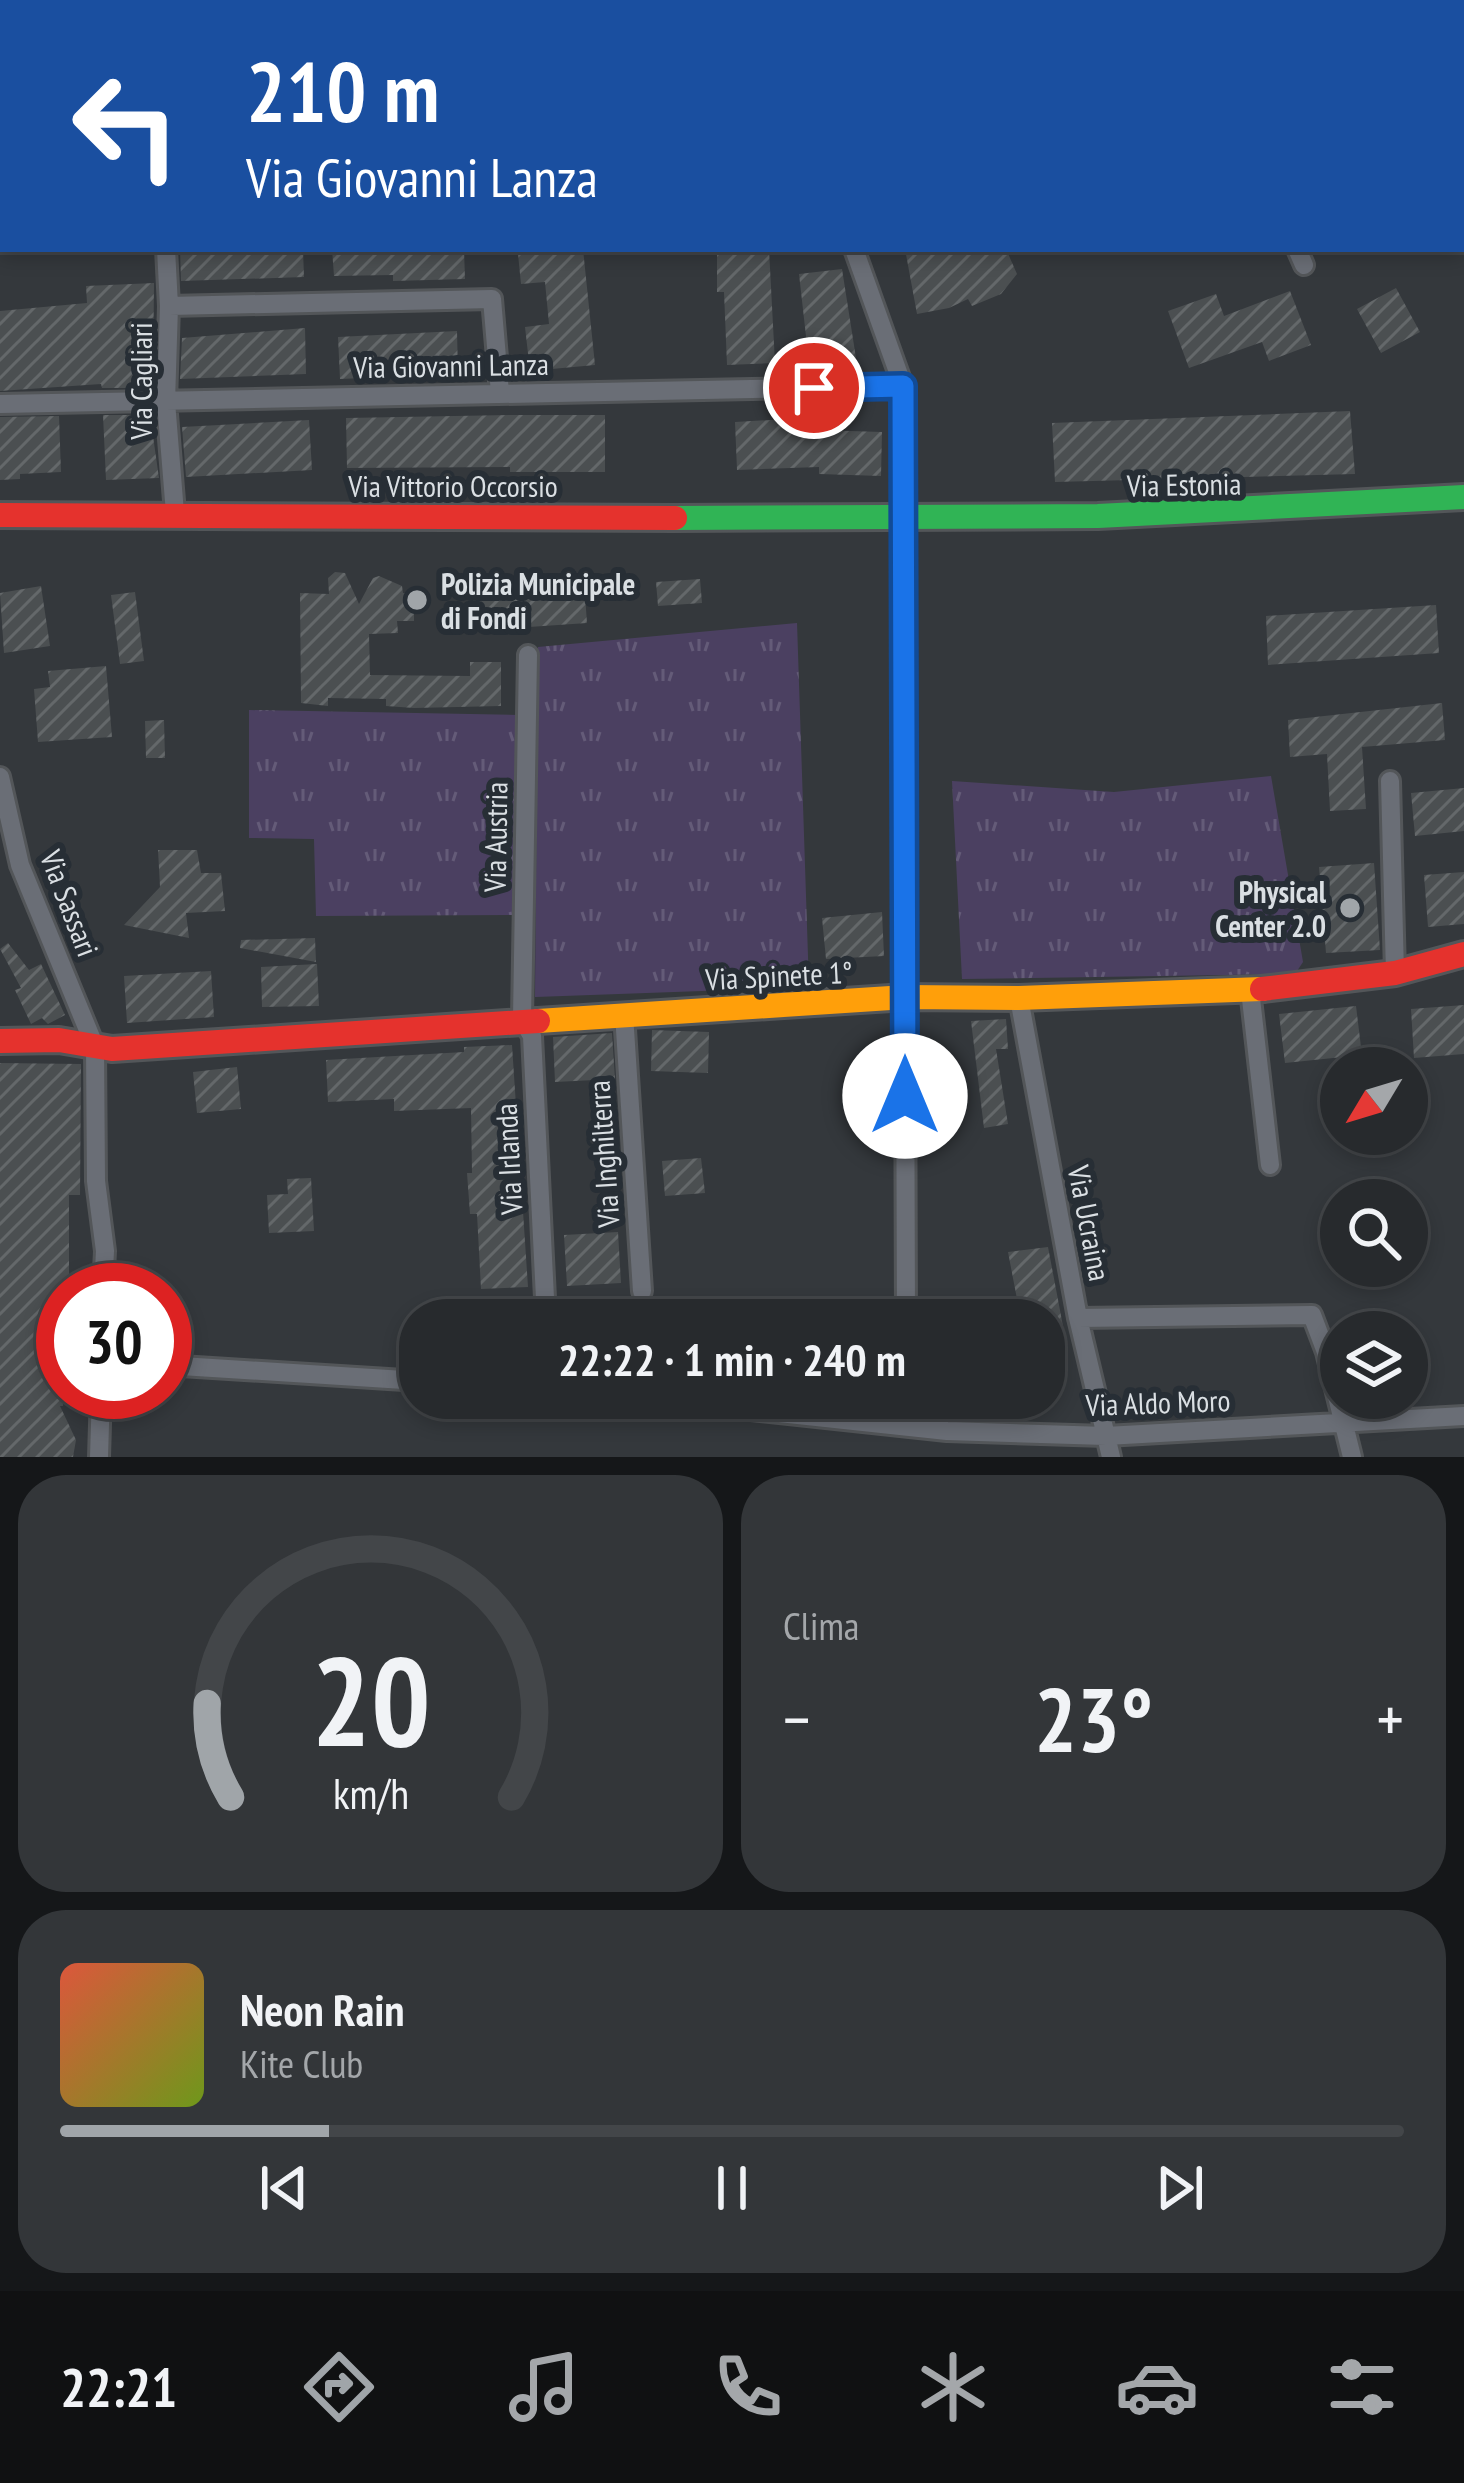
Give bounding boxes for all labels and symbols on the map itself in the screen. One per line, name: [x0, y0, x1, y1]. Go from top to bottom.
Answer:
street label: Via Cagliari: [121, 322, 160, 441]
pin: [763, 337, 865, 439]
street label: Via Giovanni Lanza: [352, 344, 549, 386]
street label: Via Estonia: [1125, 464, 1242, 505]
street label: Via Vittorio Occorsio: [347, 466, 558, 505]
place label: Polizia Municipale di Fondi: [441, 564, 635, 637]
marker: Polizia Municipale di Fondi: [404, 587, 430, 613]
street label: Via Austria: [475, 782, 515, 893]
street label: Via Sassari: [32, 843, 108, 962]
place label: Physical Center 2.0: [1215, 872, 1327, 945]
marker: Physical Center 2.0: [1337, 895, 1363, 921]
street label: Via Spinete 1°: [703, 952, 854, 998]
position arrow: [842, 1033, 968, 1159]
north arrow: [1320, 1047, 1428, 1155]
street label: Via Inghilterra: [578, 1079, 628, 1230]
street label: Via Irlanda: [486, 1102, 530, 1217]
street label: Via Ucraina: [1060, 1161, 1120, 1284]
speed limit sign: 30: [36, 1263, 192, 1419]
street label: Via Aldo Moro: [1084, 1380, 1231, 1424]

